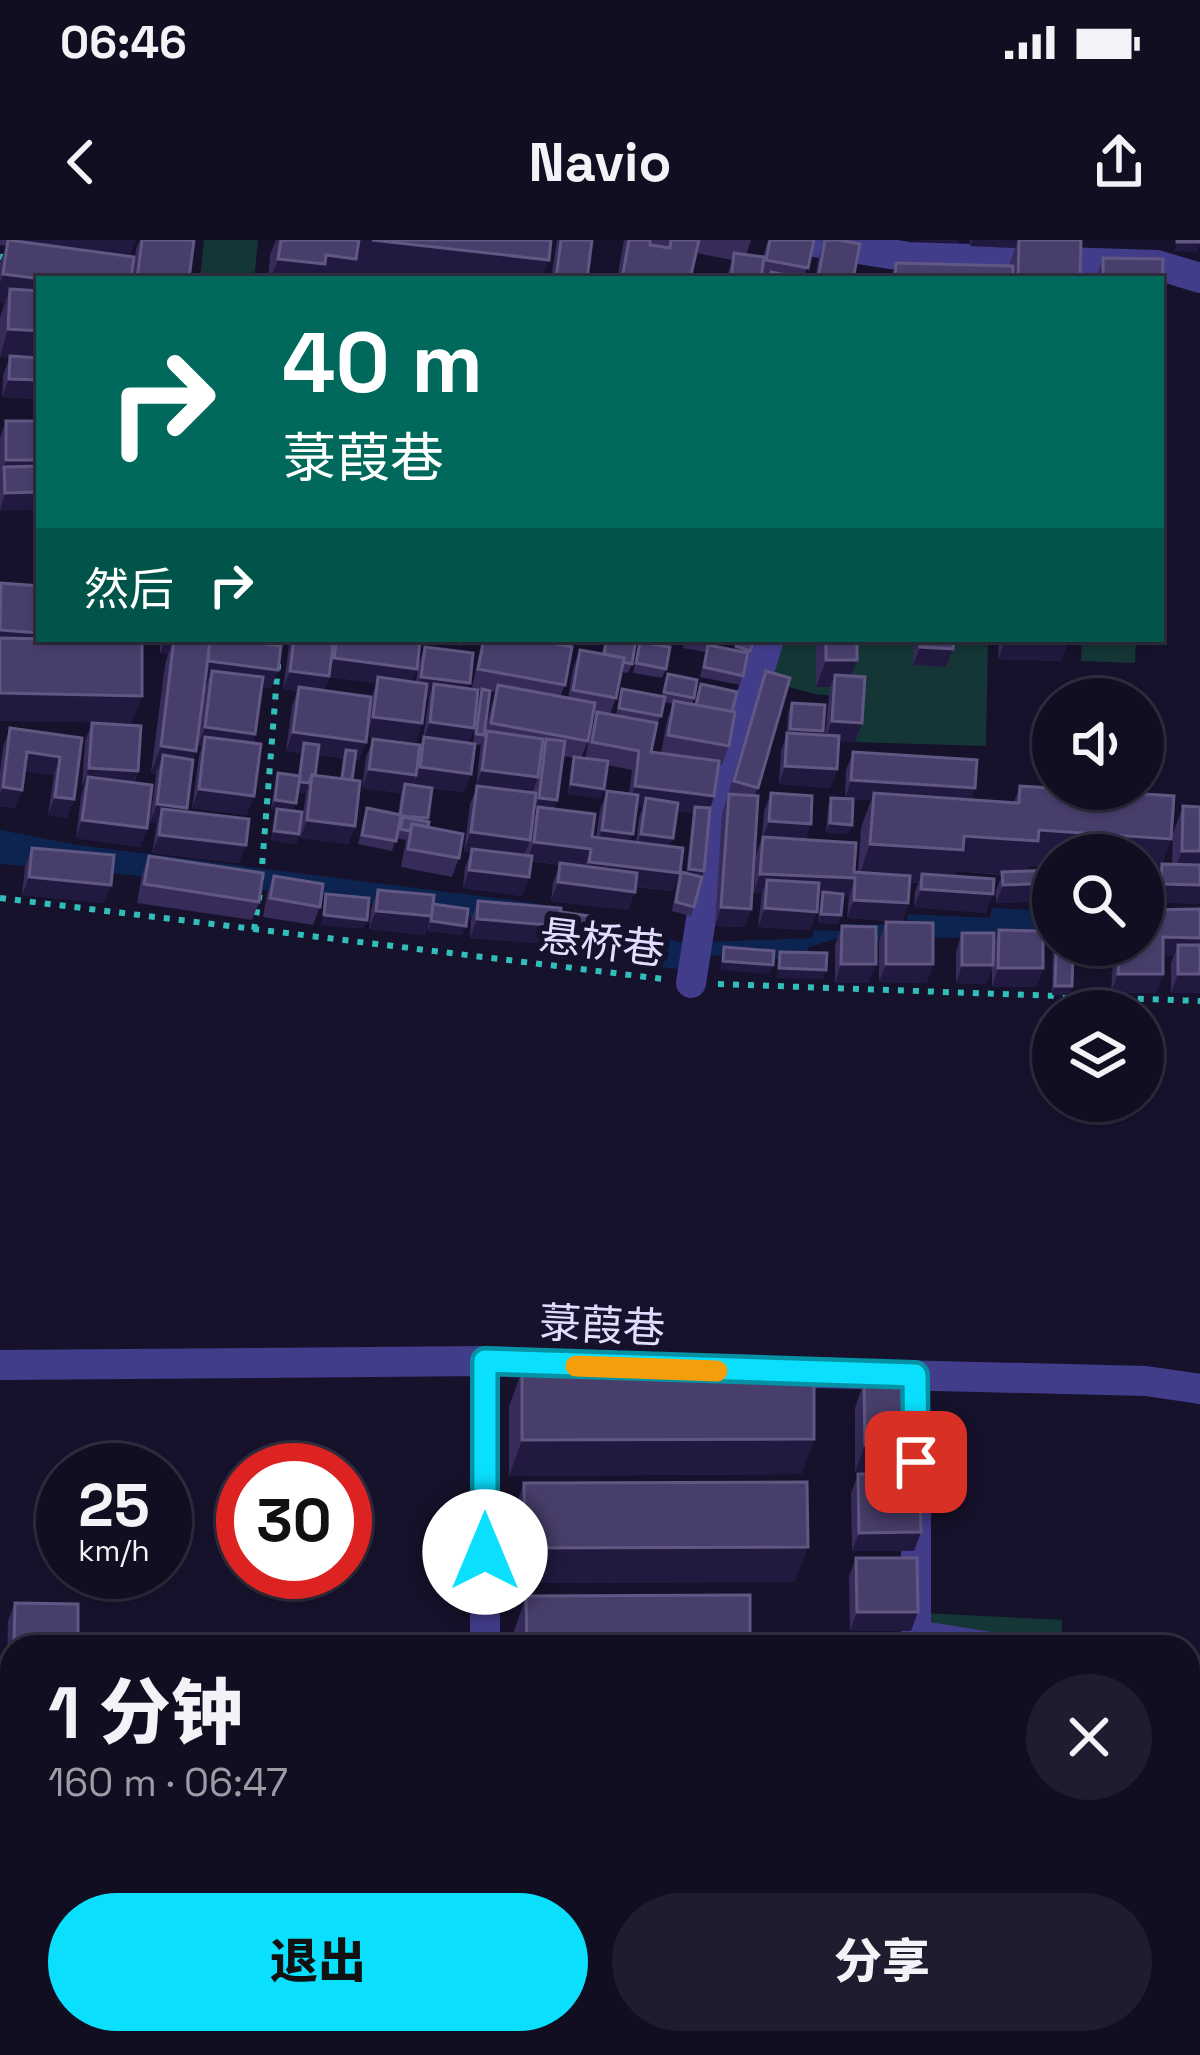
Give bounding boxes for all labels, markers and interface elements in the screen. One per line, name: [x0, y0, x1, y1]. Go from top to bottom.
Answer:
text: 06:46: [60, 14, 187, 71]
text: Navio: [529, 128, 671, 197]
icon: back: [48, 129, 114, 195]
icon: share: [1086, 129, 1152, 195]
text: 40 m: [282, 309, 483, 417]
icon: right: [84, 324, 240, 480]
text: 菉葭巷: [282, 424, 444, 493]
icon: right: [198, 552, 264, 618]
text: 然后: [84, 561, 174, 618]
map controls: [1032, 678, 1164, 1122]
button: sound: [1032, 678, 1164, 810]
button: search: [1032, 834, 1164, 966]
street label: 悬桥巷: [536, 909, 668, 976]
button: layers: [1032, 990, 1164, 1122]
street label: 菉葭巷: [538, 1296, 666, 1355]
pin: [865, 1411, 967, 1513]
icon: arrive: [883, 1429, 949, 1495]
speed limit sign: 30: [216, 1443, 372, 1599]
text: 25: [78, 1467, 150, 1544]
position arrow: [422, 1489, 548, 1615]
text: km/h: [78, 1531, 150, 1570]
text: 1 分钟: [48, 1667, 243, 1759]
button: close: [1026, 1674, 1152, 1800]
text: 160 m · 06:47: [48, 1758, 288, 1807]
button: 退出: [48, 1893, 588, 2031]
button: 分享: [612, 1893, 1152, 2031]

